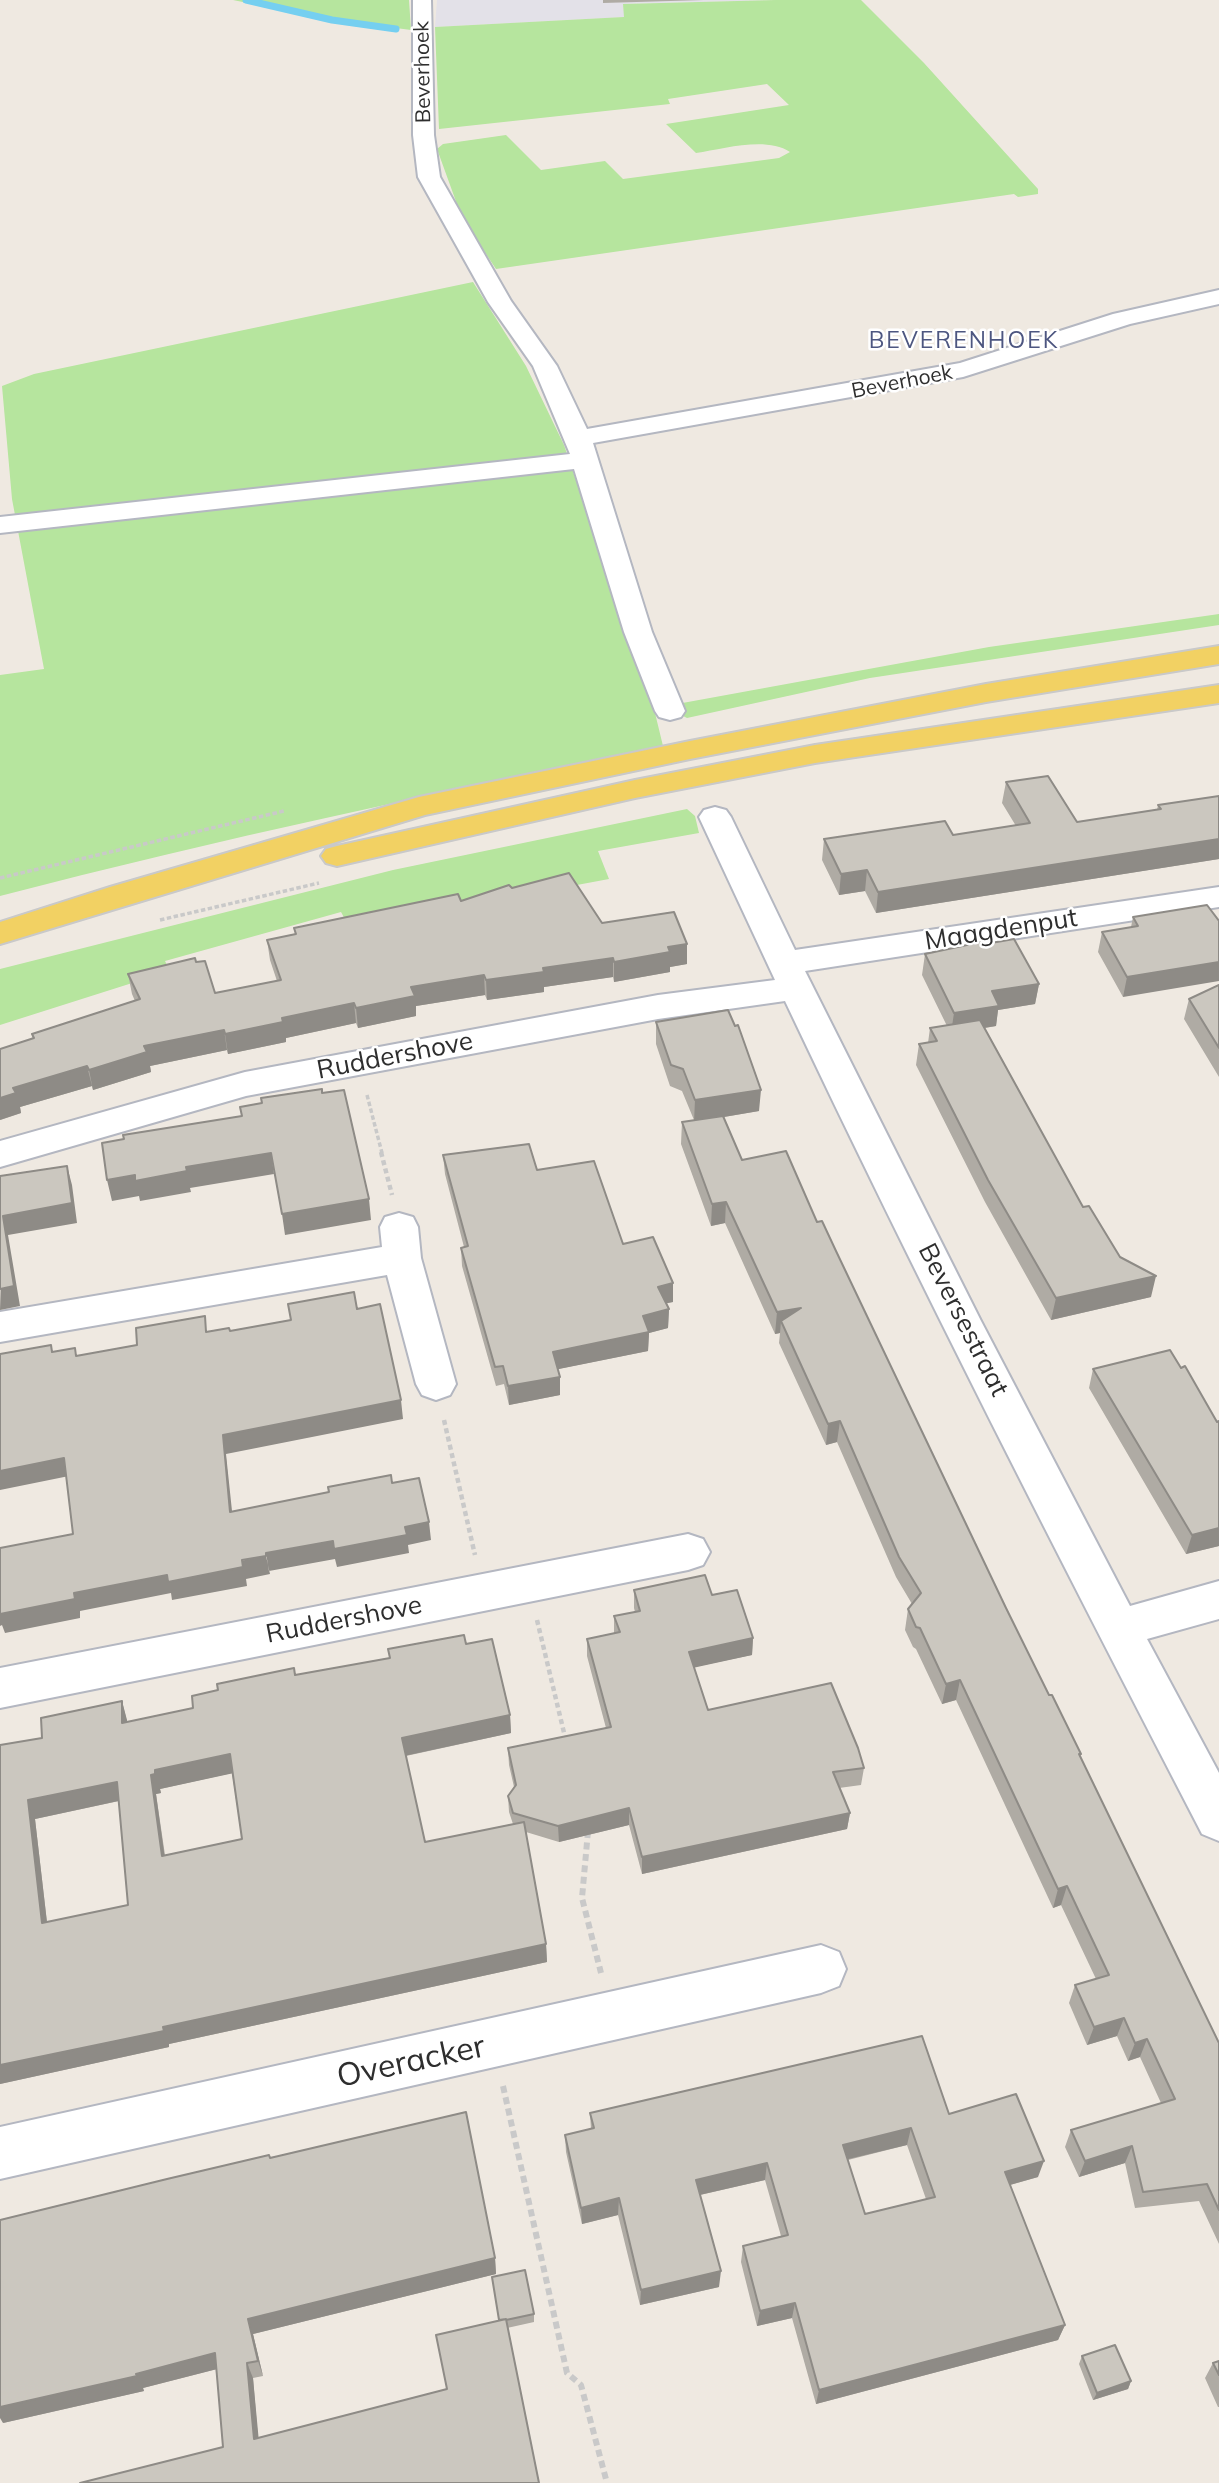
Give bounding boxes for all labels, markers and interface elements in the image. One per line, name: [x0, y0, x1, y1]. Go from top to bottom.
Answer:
street label: Beverhoek: [410, 21, 436, 123]
district label: BEVERENHOEK: [870, 327, 1058, 355]
street label: Beverhoek: [849, 360, 955, 404]
street label: Maagdenput: [923, 903, 1079, 957]
street label: Ruddershove: [314, 1026, 476, 1086]
street label: Beversestraat: [911, 1238, 1015, 1402]
street label: Ruddershove: [263, 1590, 425, 1650]
street label: Overacker: [333, 2028, 489, 2096]

